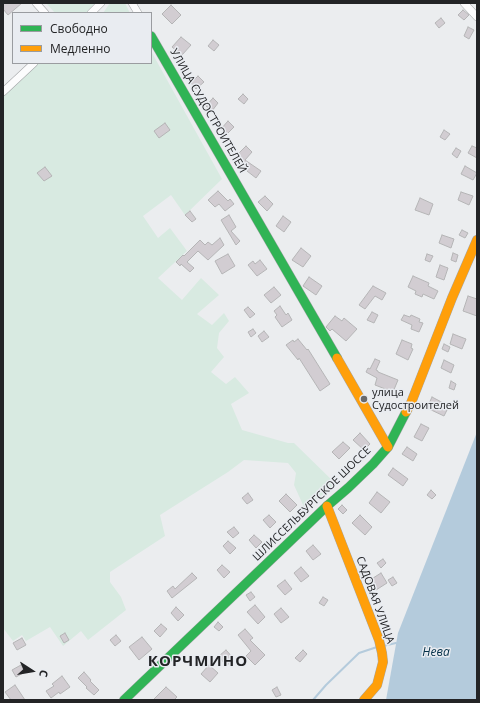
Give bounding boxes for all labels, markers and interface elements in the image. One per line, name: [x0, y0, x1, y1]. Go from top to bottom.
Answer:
legend: [12, 12, 152, 64]
text: Свободно: [50, 20, 108, 37]
text: Медленно: [50, 40, 110, 57]
street label: УЛИЦА СУДОСТРОИТЕЛЕЙ: [167, 46, 249, 176]
place label: улица Судостроителей: [372, 386, 459, 412]
marker: улица Судостроителей: [359, 394, 369, 404]
street label: ШЛИССЕЛЬБУРГСКОЕ ШОССЕ: [250, 444, 374, 564]
street label: САДОВАЯ УЛИЦА: [353, 555, 397, 645]
water label: Нева: [422, 646, 450, 660]
north arrow: [12, 651, 52, 691]
district label: КОРЧМИНО: [148, 653, 248, 671]
text: С: [36, 669, 52, 679]

